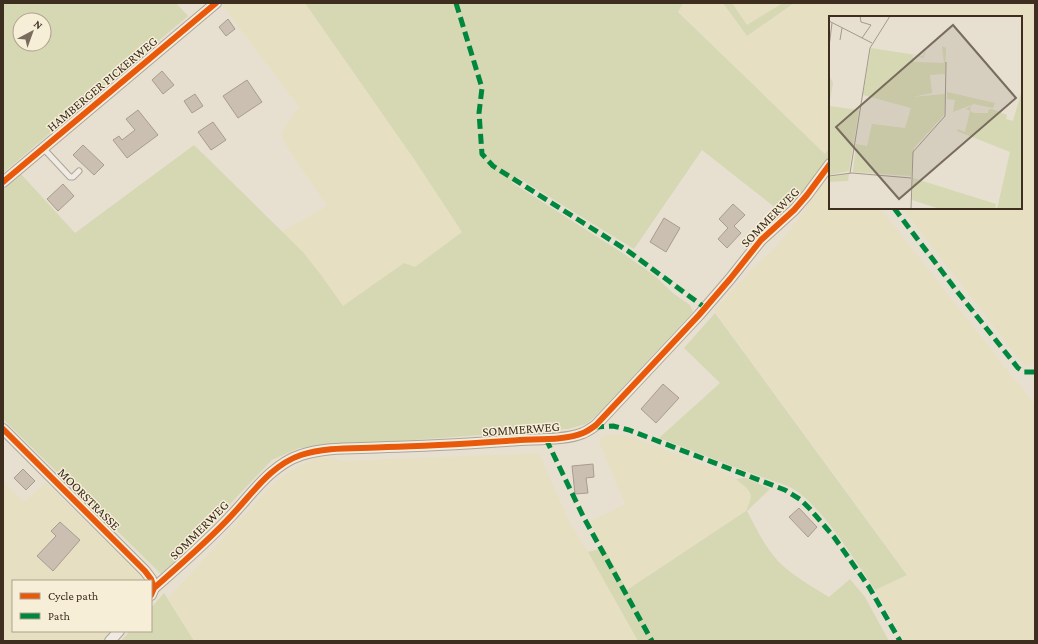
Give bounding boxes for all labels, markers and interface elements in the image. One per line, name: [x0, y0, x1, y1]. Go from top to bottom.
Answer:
north arrow: [12, 12, 52, 52]
inset map: [829, 16, 1022, 209]
text: N: [32, 17, 46, 32]
street label: HAMBERGER PICKERWEG: [44, 33, 160, 135]
street label: SOMMERWEG: [738, 184, 802, 250]
street label: SOMMERWEG: [482, 419, 560, 439]
street label: MOORSTRASSE: [55, 465, 123, 533]
street label: SOMMERWEG: [166, 497, 232, 563]
legend: [12, 580, 152, 632]
text: Cycle path: [48, 589, 99, 603]
text: Path: [48, 609, 70, 623]

